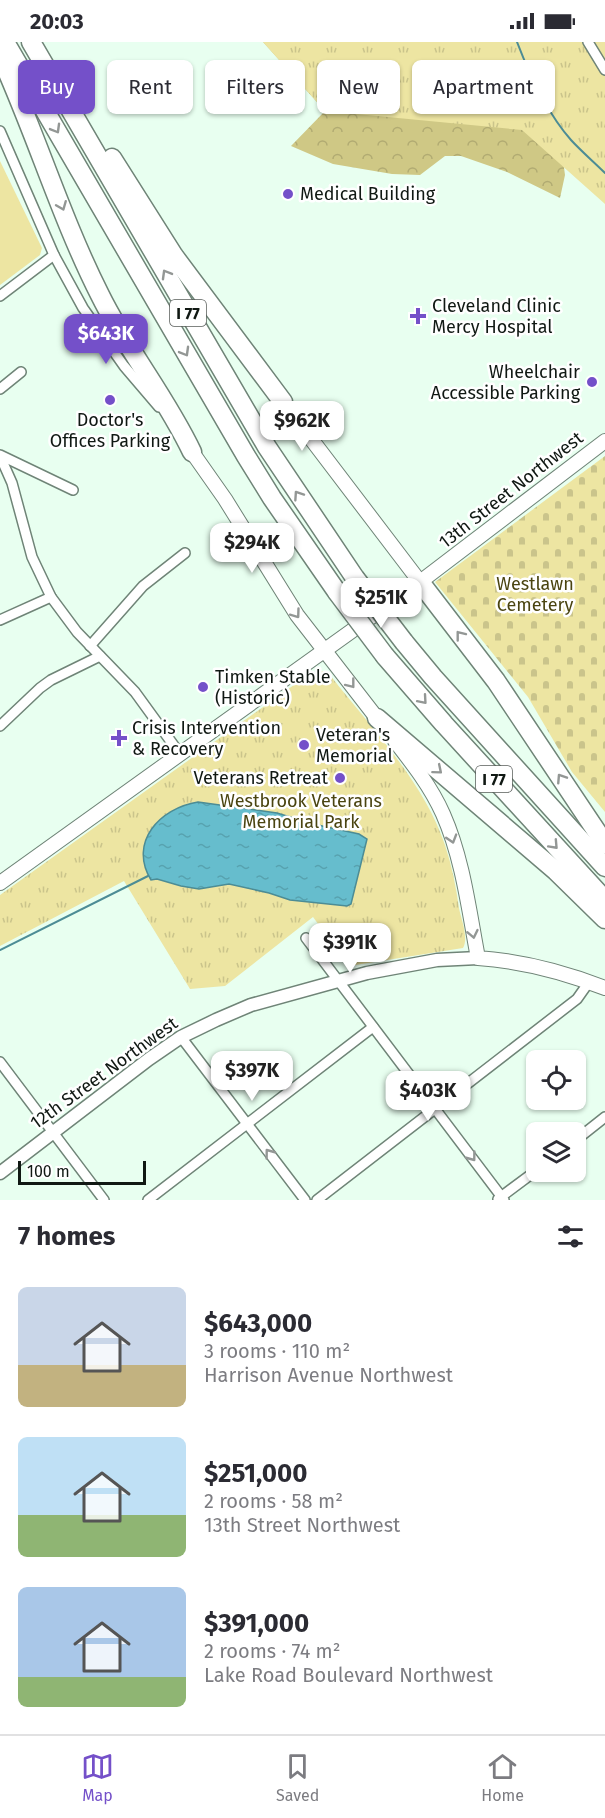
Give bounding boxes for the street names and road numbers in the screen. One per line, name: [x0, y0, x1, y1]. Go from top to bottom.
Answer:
road number: I 77: [170, 300, 206, 326]
street label: 13th Street Northwest: [435, 427, 588, 553]
road number: I 77: [476, 766, 512, 792]
street label: 12th Street Northwest: [26, 1012, 182, 1134]

